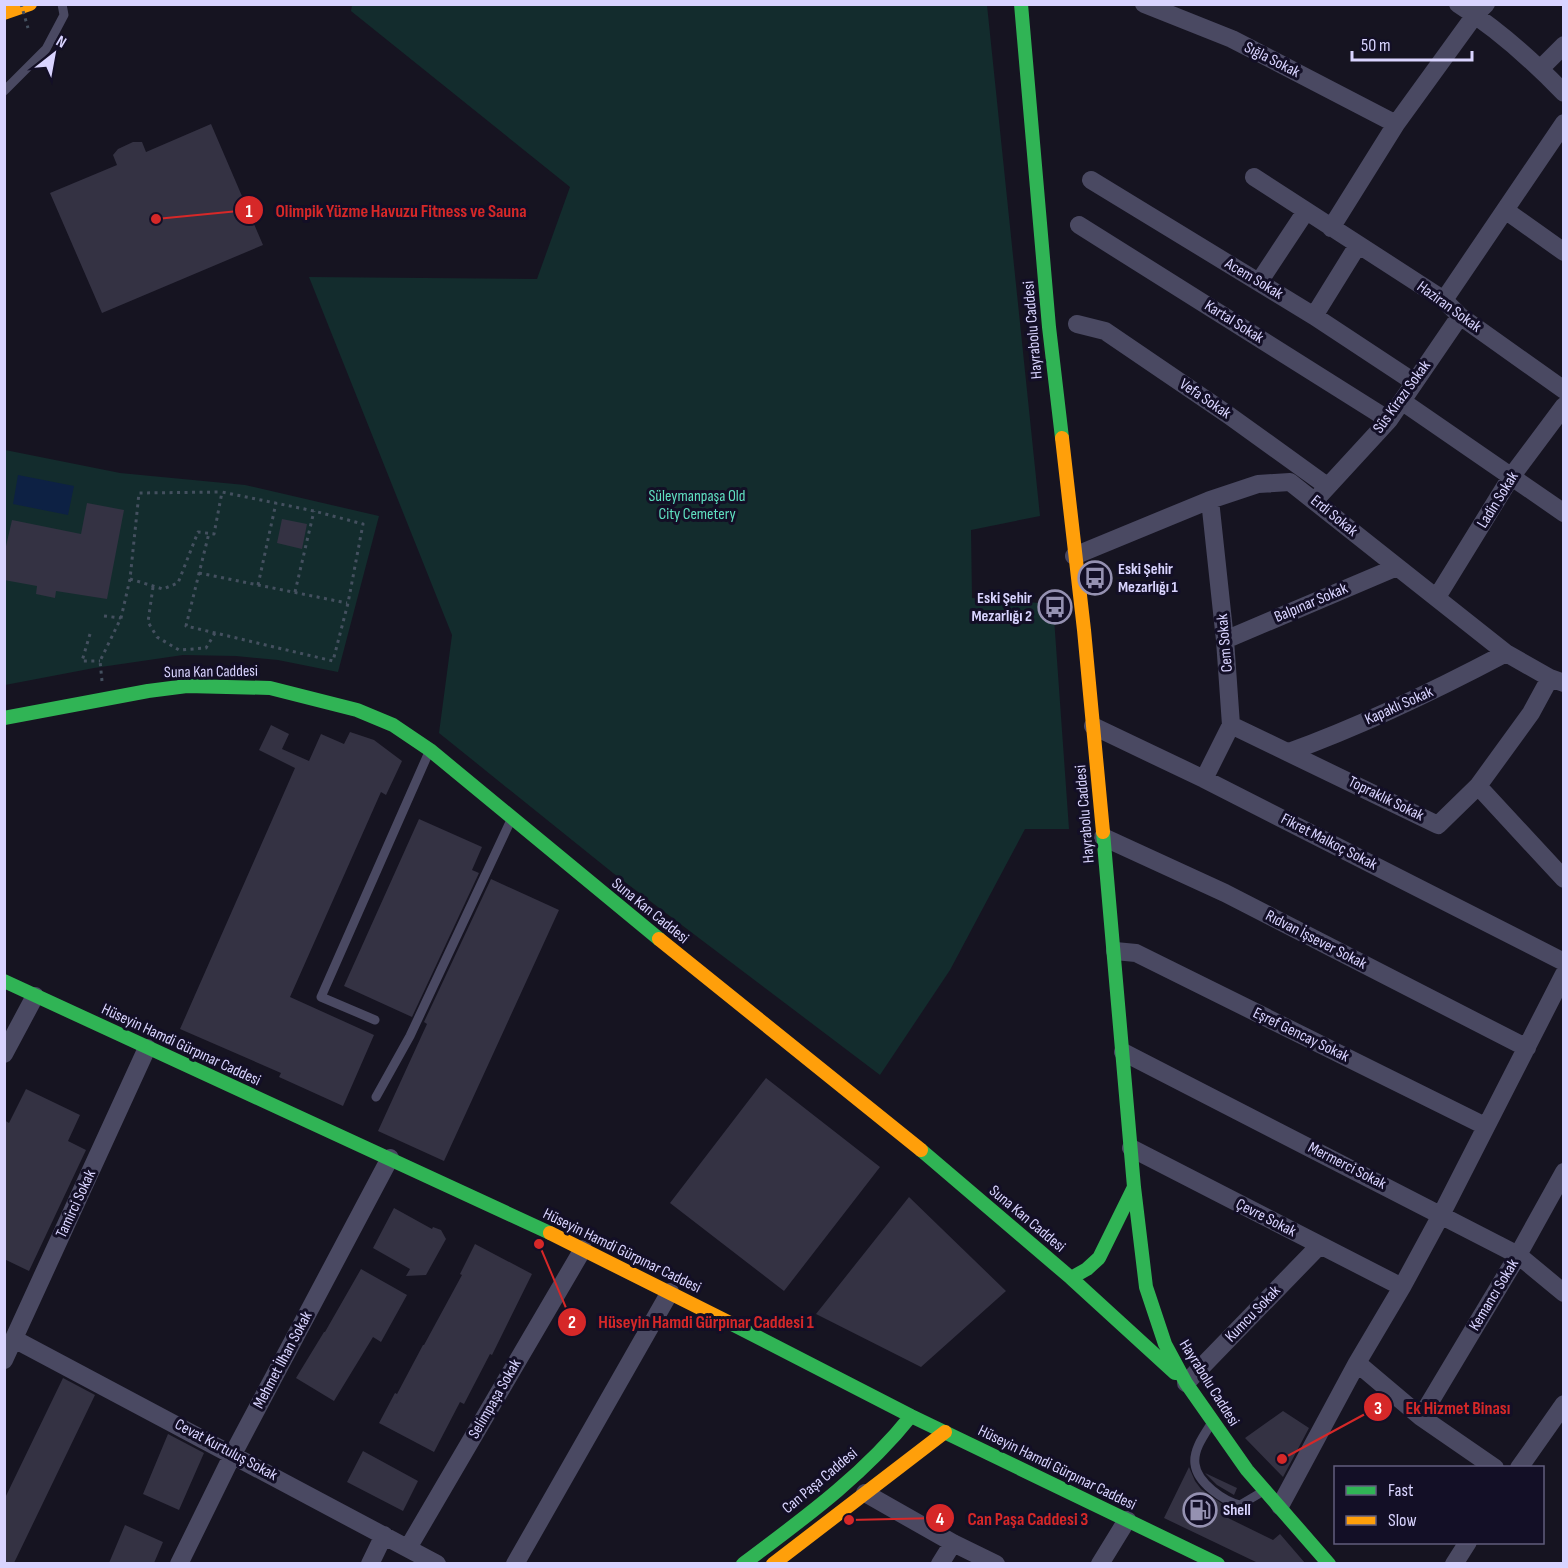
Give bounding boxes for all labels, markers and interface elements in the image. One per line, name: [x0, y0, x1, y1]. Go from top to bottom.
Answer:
north arrow: [24, 24, 84, 84]
scale bar: [1352, 24, 1472, 62]
text: N: [52, 32, 70, 53]
text: 50 m: [1361, 35, 1391, 56]
street label: Sığla Sokak: [1241, 38, 1303, 82]
callout: Olimpik Yüzme Havuzu Fitness ve Sauna: [234, 192, 539, 228]
text: 1: [245, 201, 253, 222]
text: Olimpik Yüzme Havuzu Fitness ve Sauna: [275, 201, 527, 222]
street label: Acem Sokak: [1221, 254, 1287, 304]
street label: Haziran Sokak: [1413, 277, 1485, 337]
street label: Hayrabolu Caddesi: [1019, 280, 1047, 380]
street label: Kartal Sokak: [1201, 296, 1267, 348]
street label: Süs Kirazı Sokak: [1369, 357, 1435, 437]
street label: Vefa Sokak: [1176, 375, 1234, 423]
street label: Ladin Sokak: [1473, 468, 1523, 532]
park label: Süleymanpaşa Old City Cemetery: [649, 487, 745, 524]
street label: Erdi Sokak: [1307, 491, 1361, 541]
bus stop icon: Eski Şehir Mezarlığı 1: [1077, 560, 1113, 596]
place label: Eski Şehir Mezarlığı 1: [1118, 560, 1179, 597]
street label: Balpınar Sokak: [1271, 579, 1351, 627]
place label: Eski Şehir Mezarlığı 2: [971, 589, 1032, 626]
bus stop icon: Eski Şehir Mezarlığı 2: [1037, 589, 1073, 625]
street label: Cem Sokak: [1213, 613, 1237, 673]
street label: Suna Kan Caddesi: [164, 662, 258, 682]
street label: Kapaklı Sokak: [1362, 683, 1436, 729]
street label: Hayrabolu Caddesi: [1071, 764, 1099, 864]
street label: Topraklık Sokak: [1345, 773, 1427, 825]
street label: Fikret Malkoç Sokak: [1278, 810, 1380, 874]
street label: Suna Kan Caddesi: [608, 874, 692, 948]
street label: Rıdvan İşsever Sokak: [1262, 906, 1370, 974]
street label: Hüseyin Hamdi Gürpınar Caddesi: [98, 1000, 264, 1090]
street label: Eşref Gencay Sokak: [1250, 1004, 1352, 1066]
street label: Mermerci Sokak: [1305, 1138, 1389, 1194]
street label: Tamirci Sokak: [52, 1167, 100, 1241]
street label: Suna Kan Caddesi: [985, 1182, 1069, 1256]
street label: Çevre Sokak: [1233, 1195, 1299, 1241]
street label: Hüseyin Hamdi Gürpınar Caddesi: [540, 1204, 704, 1298]
street label: Kemancı Sokak: [1465, 1256, 1523, 1334]
street label: Kumcu Sokak: [1221, 1282, 1285, 1346]
callout: Hüseyin Hamdi Gürpınar Caddesi 1: [557, 1304, 826, 1340]
street label: Mehmet İlhan Sokak: [249, 1308, 317, 1412]
text: 2: [568, 1312, 576, 1333]
text: Hüseyin Hamdi Gürpınar Caddesi 1: [598, 1312, 814, 1333]
street label: Hayrabolu Caddesi: [1175, 1336, 1243, 1430]
street label: Selimpaşa Sokak: [465, 1356, 525, 1442]
callout: Ek Hizmet Binası: [1363, 1389, 1522, 1425]
text: 3: [1374, 1398, 1382, 1419]
text: Ek Hizmet Binası: [1406, 1398, 1510, 1419]
street label: Cevat Kurtuluş Sokak: [171, 1415, 281, 1485]
street label: Hüseyin Hamdi Gürpınar Caddesi: [975, 1421, 1139, 1515]
street label: Can Paşa Caddesi: [779, 1444, 861, 1518]
legend: [1334, 1466, 1544, 1544]
text: Fast: [1388, 1480, 1414, 1501]
fuel station icon: Shell: [1182, 1492, 1218, 1528]
callout: Can Paşa Caddesi 3: [925, 1500, 1100, 1536]
place label: Shell: [1223, 1501, 1251, 1520]
text: 4: [936, 1509, 945, 1530]
text: Can Paşa Caddesi 3: [968, 1509, 1088, 1530]
text: Slow: [1388, 1510, 1417, 1531]

